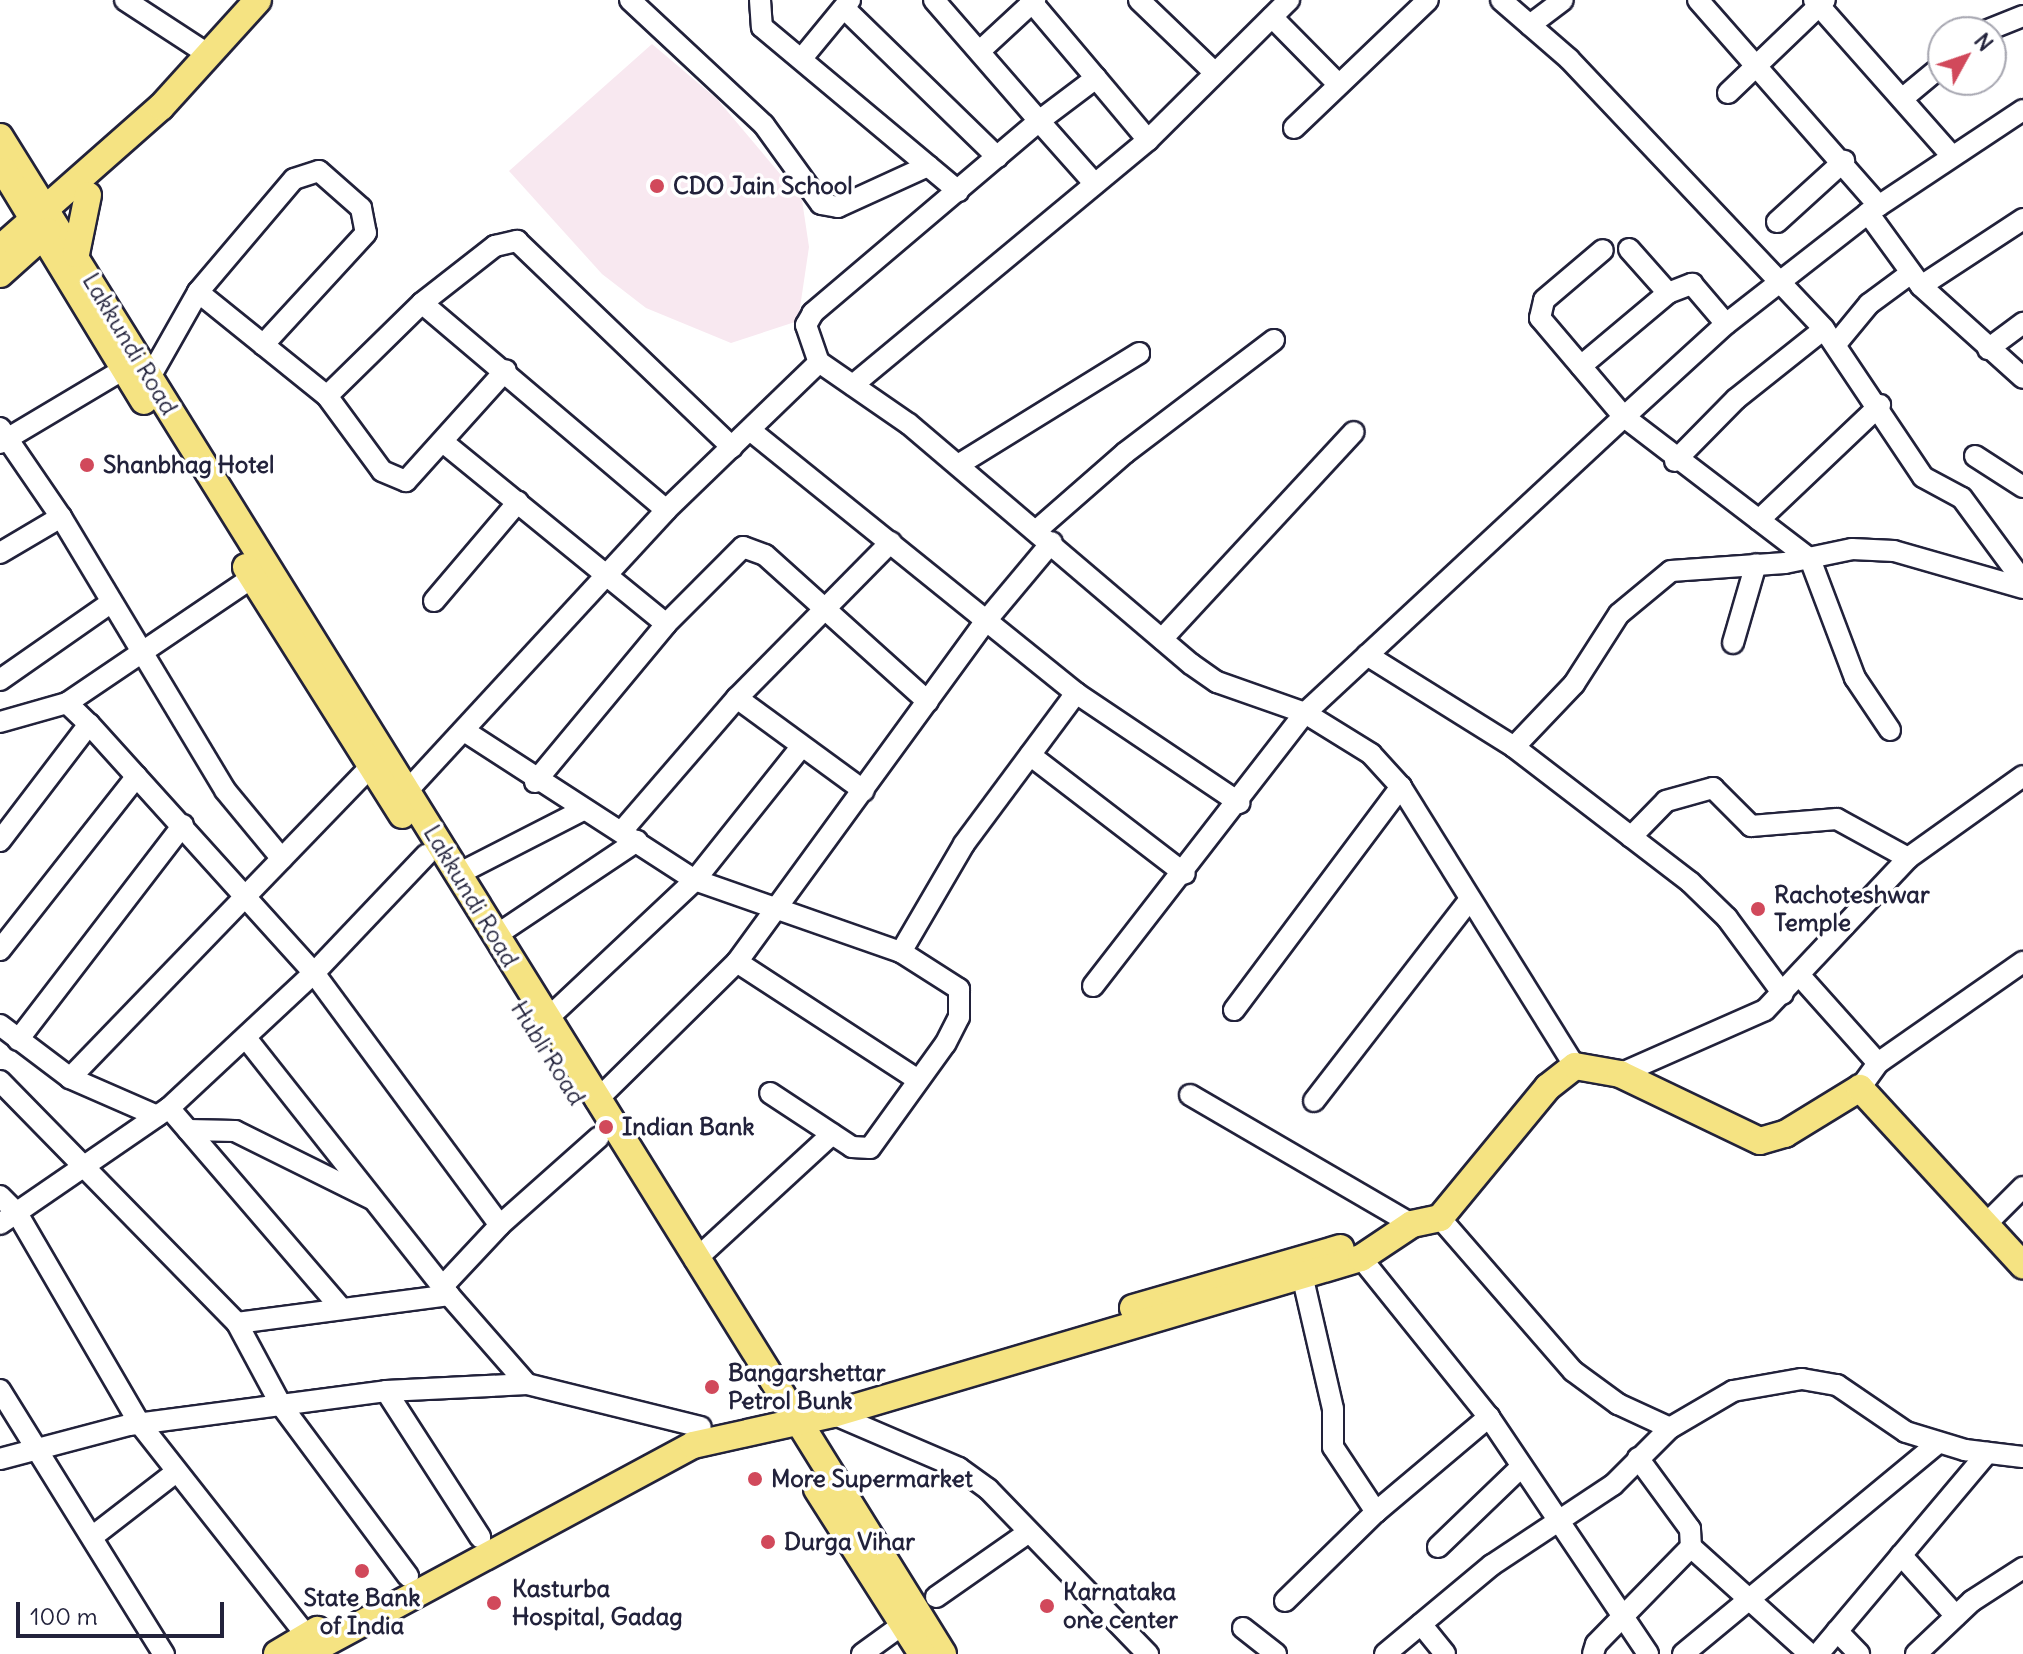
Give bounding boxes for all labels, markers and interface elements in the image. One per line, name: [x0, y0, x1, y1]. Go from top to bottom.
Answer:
north arrow: [1927, 16, 2007, 96]
text: N: [1968, 27, 1999, 57]
place label: CDO Jain School: [673, 172, 853, 200]
marker: CDO Jain School: [648, 177, 666, 195]
street label: Lakkundi Road: [76, 268, 184, 420]
place label: Shanbhag Hotel: [103, 451, 274, 479]
marker: Shanbhag Hotel: [78, 456, 96, 474]
street label: Lakkundi Road: [417, 820, 525, 972]
place label: Rachoteshwar Temple: [1774, 881, 1930, 937]
marker: Rachoteshwar Temple: [1749, 900, 1767, 918]
street label: Hubli Road: [505, 996, 591, 1110]
place label: Indian Bank: [622, 1113, 755, 1141]
marker: Indian Bank: [597, 1118, 615, 1136]
place label: Bangarshettar Petrol Bunk: [728, 1359, 886, 1415]
marker: Bangarshettar Petrol Bunk: [703, 1378, 721, 1396]
place label: More Supermarket: [771, 1465, 973, 1493]
marker: More Supermarket: [746, 1470, 764, 1488]
place label: Durga Vihar: [784, 1528, 915, 1556]
marker: Durga Vihar: [759, 1533, 777, 1551]
marker: State Bank of India: [353, 1562, 371, 1580]
place label: Kasturba Hospital, Gadag: [512, 1575, 683, 1631]
place label: Karnataka one center: [1063, 1578, 1178, 1634]
place label: State Bank of India: [304, 1584, 420, 1640]
scale bar: [20, 1586, 228, 1636]
marker: Kasturba Hospital, Gadag: [483, 1592, 505, 1614]
marker: Karnataka one center: [1038, 1597, 1056, 1615]
text: 100 m: [30, 1601, 98, 1631]

